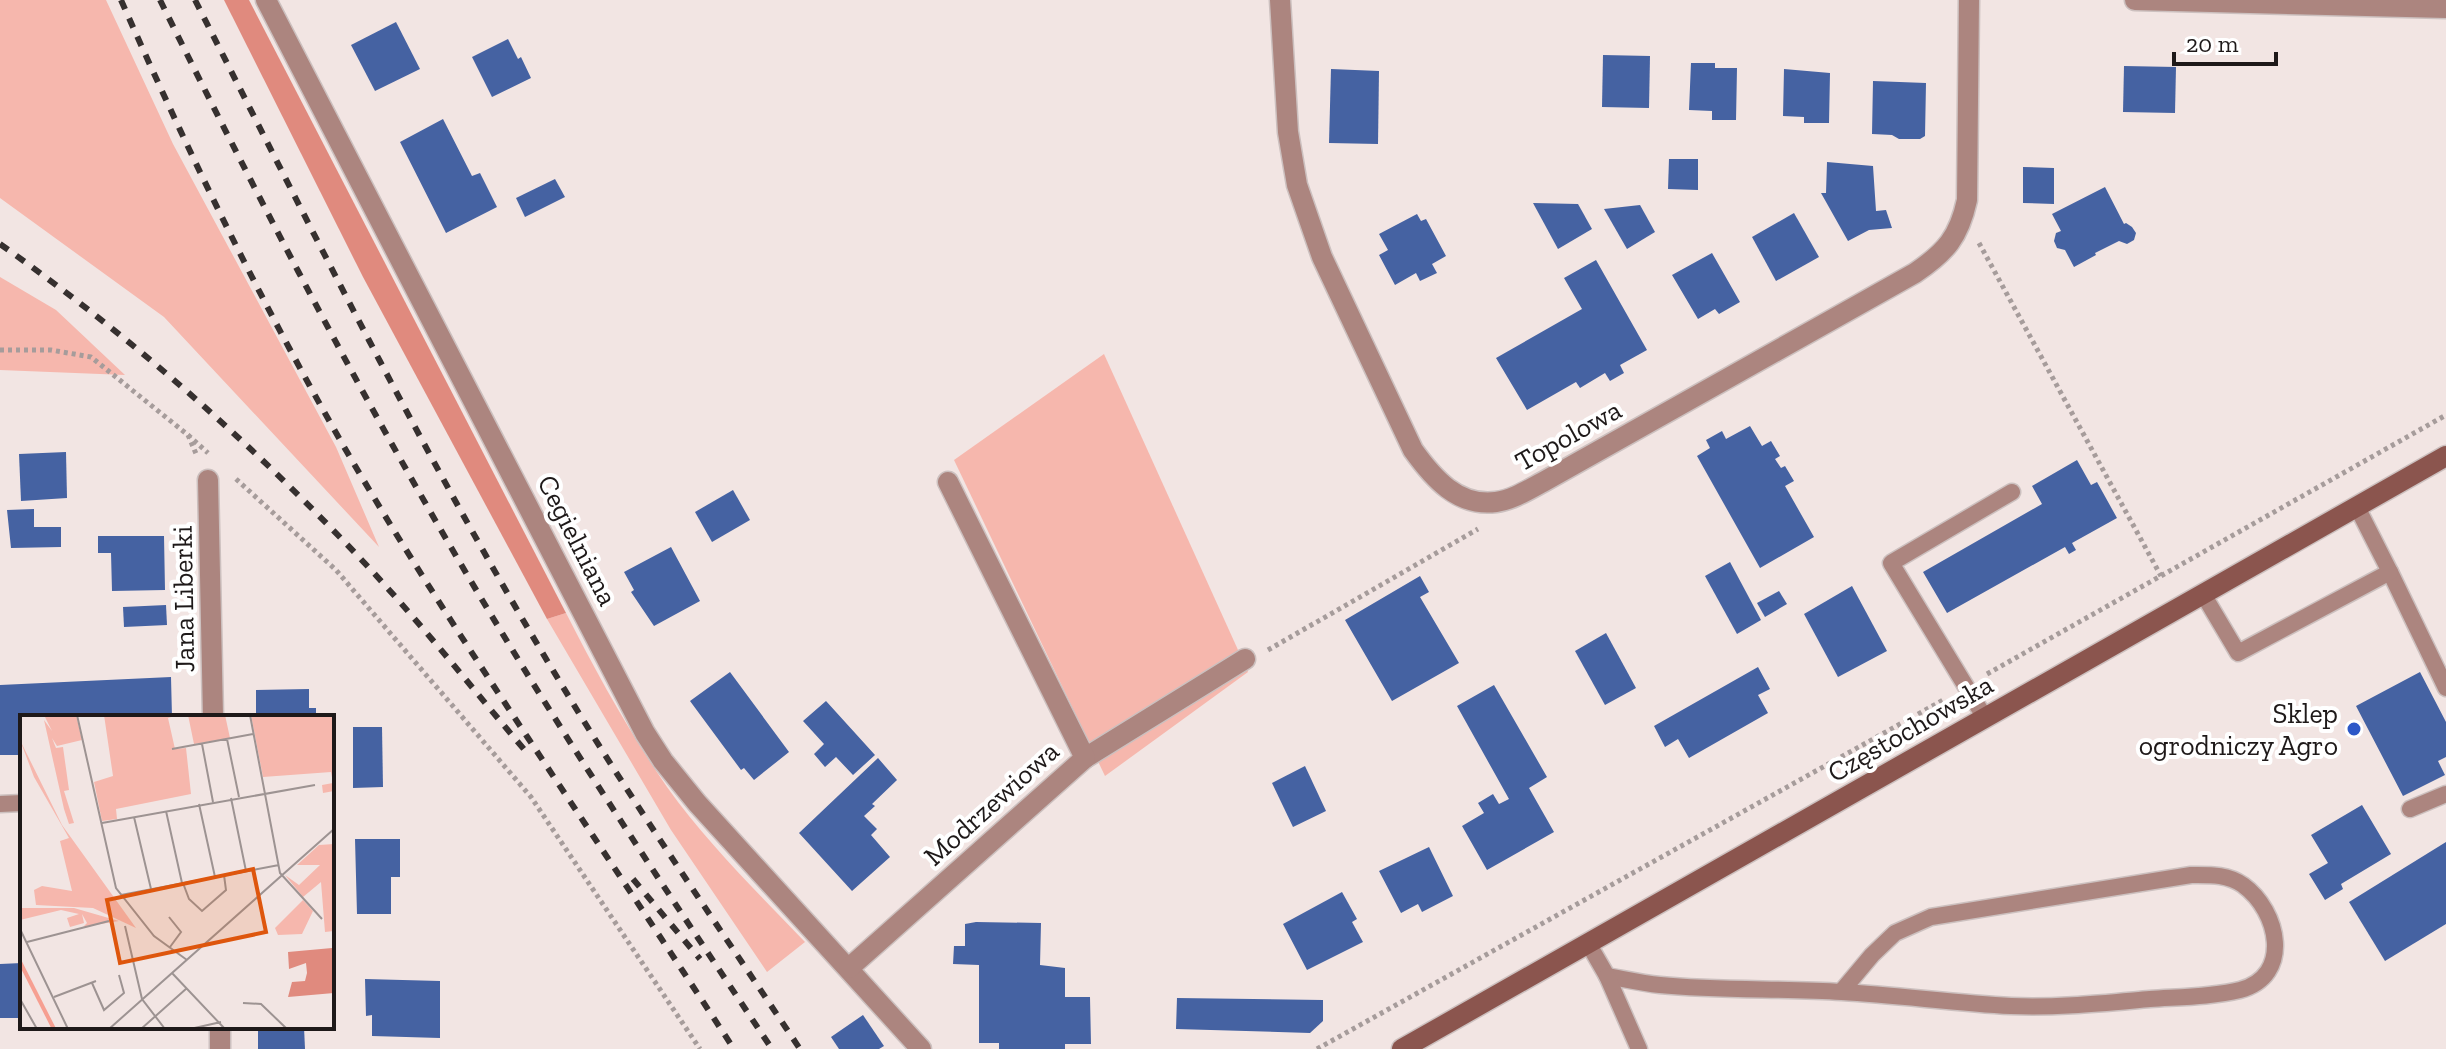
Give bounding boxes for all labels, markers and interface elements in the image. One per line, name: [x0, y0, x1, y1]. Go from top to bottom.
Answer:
scale bar: [2174, 16, 2276, 66]
text: 20 m: [2186, 29, 2239, 58]
street label: Topolowa: [1509, 393, 1627, 478]
street label: Cegielniana: [531, 469, 625, 611]
street label: Jana Liberki: [166, 525, 201, 673]
street label: Częstochowska: [1822, 668, 1999, 789]
place label: Sklep ogrodniczy Agro: [2139, 697, 2338, 762]
inset map: [20, 715, 334, 1029]
marker: Sklep ogrodniczy Agro: [2345, 720, 2363, 738]
street label: Modrzewiowa: [917, 734, 1066, 872]

